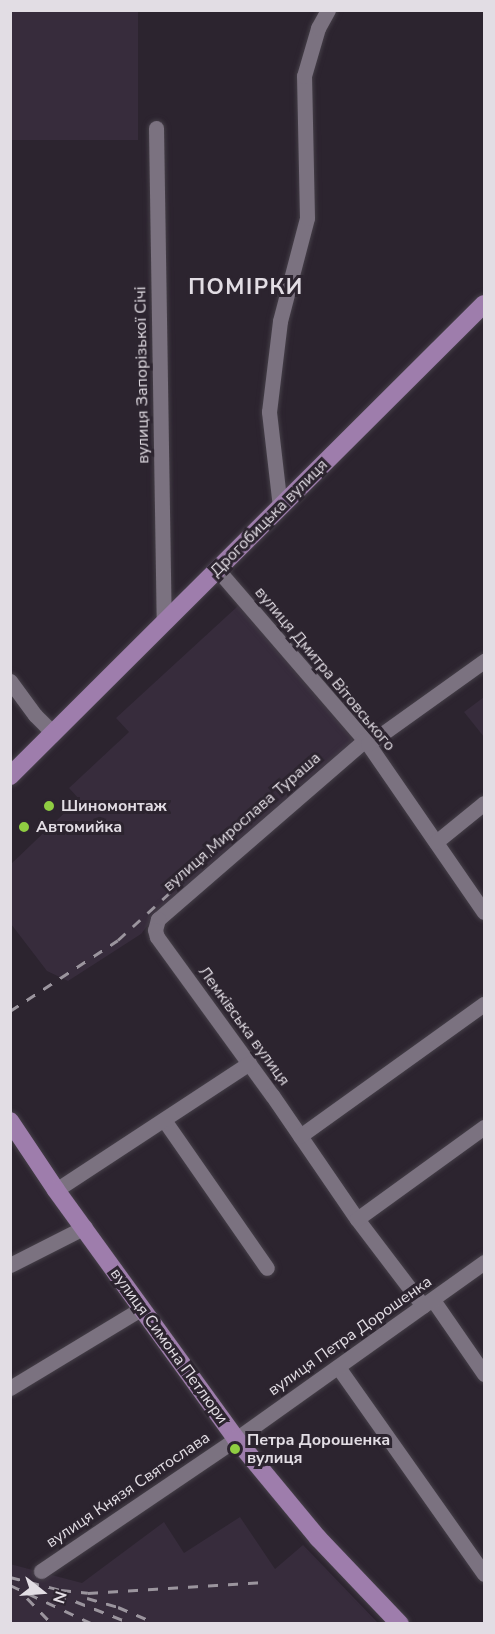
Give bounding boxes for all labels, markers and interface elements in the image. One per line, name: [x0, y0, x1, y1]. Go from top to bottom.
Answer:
district label: ПОМІРКИ: [188, 275, 304, 301]
street label: вулиця Запорізької Січі: [131, 286, 153, 464]
street label: Дрогобицька вулиця: [206, 455, 332, 581]
street label: вулиця Дмитра Вітовського: [251, 583, 399, 755]
street label: вулиця Мирослава Тураша: [159, 748, 325, 896]
place label: Шиномонтаж: [61, 796, 167, 816]
marker: Шиномонтаж: [42, 799, 56, 813]
place label: Автомийка: [36, 817, 122, 837]
marker: Автомийка: [17, 820, 31, 834]
street label: Лемківська вулиця: [194, 963, 294, 1089]
street label: вулиця Симона Петлюри: [106, 1265, 232, 1427]
street label: вулиця Петра Дорошенка: [264, 1272, 436, 1400]
street label: вулиця Князя Святослава: [42, 1428, 214, 1552]
place label: Петра Дорошенка вулиця: [247, 1430, 390, 1468]
marker: Петра Дорошенка вулиця: [228, 1442, 242, 1456]
north arrow: [12, 1562, 72, 1622]
text: N: [47, 1588, 71, 1606]

